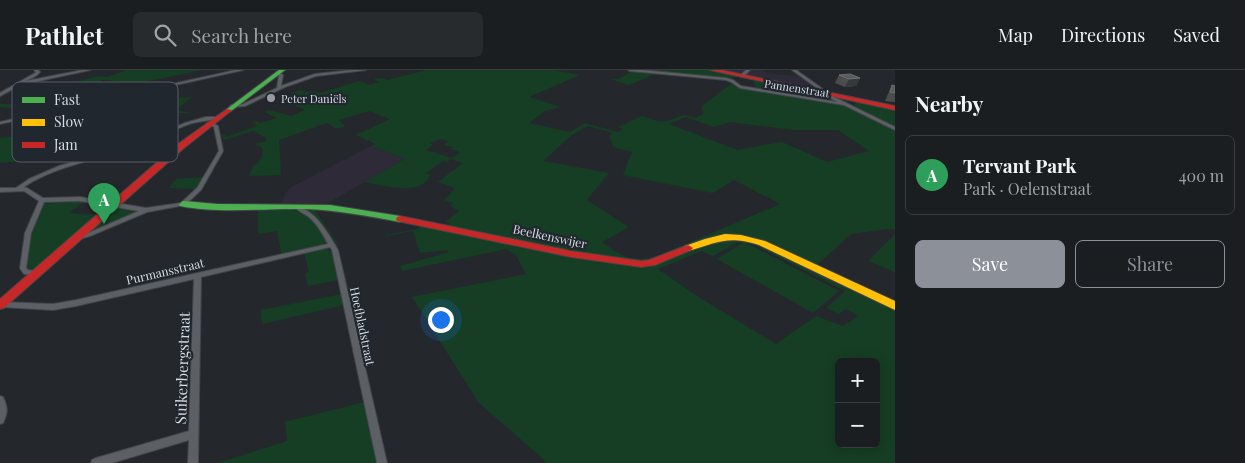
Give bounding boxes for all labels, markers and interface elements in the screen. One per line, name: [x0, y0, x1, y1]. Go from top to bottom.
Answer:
search box: [133, 12, 483, 57]
text: Pathlet: [25, 19, 103, 51]
icon: search: [151, 21, 179, 49]
text: Search here: [191, 22, 292, 48]
text: Map: [998, 23, 1033, 47]
text: Directions: [1061, 23, 1145, 47]
text: Saved: [1173, 23, 1220, 47]
street label: Pannenstraat: [763, 75, 831, 101]
legend: [12, 82, 178, 162]
text: Nearby: [915, 89, 984, 117]
text: Fast: [54, 90, 81, 109]
place label: Peter Daniëls: [281, 91, 347, 106]
marker: Peter Daniëls: [265, 92, 277, 104]
text: Slow: [54, 112, 84, 131]
text: Jam: [53, 135, 78, 154]
text: Tervant Park: [963, 152, 1076, 178]
text: A: [927, 165, 937, 186]
text: 400 m: [1179, 165, 1224, 186]
text: Park · Oelenstraat: [963, 178, 1091, 199]
pin: A: [88, 183, 120, 224]
street label: Beelkenswijer: [512, 220, 589, 252]
button: Save: [915, 240, 1065, 288]
button: Share: [1075, 240, 1225, 288]
street label: Purmansstraat: [124, 254, 206, 288]
street label: Hoefbladstraat: [347, 285, 379, 367]
your location: [428, 307, 454, 333]
street label: Suikerbergstraat: [170, 311, 194, 425]
map controls: [835, 358, 880, 448]
button: +: [835, 358, 880, 403]
button: −: [835, 403, 880, 448]

